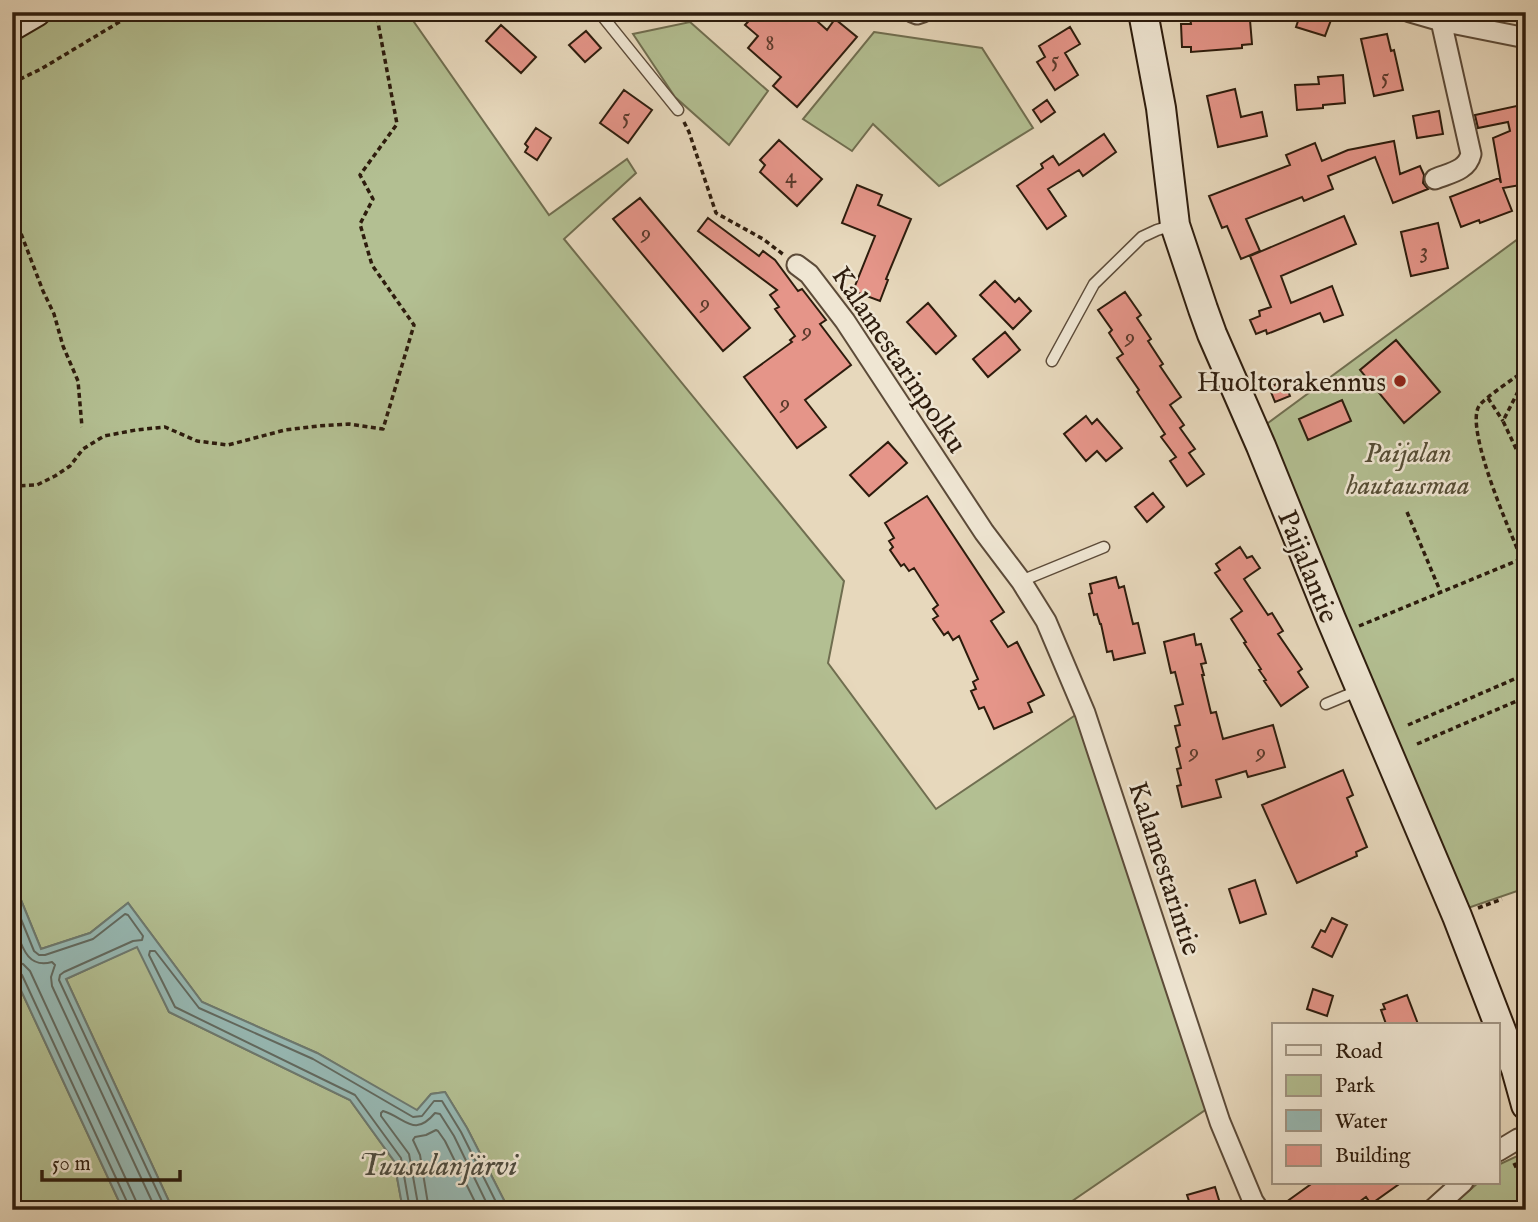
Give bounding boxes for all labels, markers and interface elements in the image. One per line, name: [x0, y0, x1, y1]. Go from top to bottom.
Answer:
house number: 8: [765, 28, 775, 59]
house number: 5: [1051, 45, 1060, 76]
house number: 5: [1381, 62, 1390, 93]
house number: 5: [622, 102, 631, 133]
house number: 4: [785, 161, 797, 192]
house number: 9: [640, 218, 651, 249]
house number: 3: [1420, 236, 1428, 267]
street label: Kalamestarinpolku: [822, 260, 973, 461]
house number: 9: [699, 288, 710, 319]
house number: 9: [801, 316, 812, 347]
house number: 9: [1124, 322, 1135, 353]
place label: Huoltorakennus: [1197, 366, 1386, 401]
marker: Huoltorakennus: [1392, 373, 1408, 389]
house number: 9: [779, 388, 790, 419]
park label: Paijalan hautausmaa: [1346, 437, 1470, 504]
street label: Paijalantie: [1268, 505, 1345, 629]
house number: 9: [1188, 737, 1199, 768]
house number: 9: [1255, 737, 1266, 768]
street label: Kalamestarintie: [1119, 778, 1208, 960]
legend: [1272, 1023, 1500, 1184]
text: Road: [1335, 1039, 1383, 1066]
text: Park: [1335, 1073, 1376, 1100]
text: Water: [1335, 1109, 1388, 1136]
scale bar: [42, 1138, 180, 1182]
text: Building: [1335, 1143, 1411, 1170]
water label: Tuusulanjärvi: [359, 1148, 520, 1186]
text: 50 m: [52, 1151, 91, 1178]

